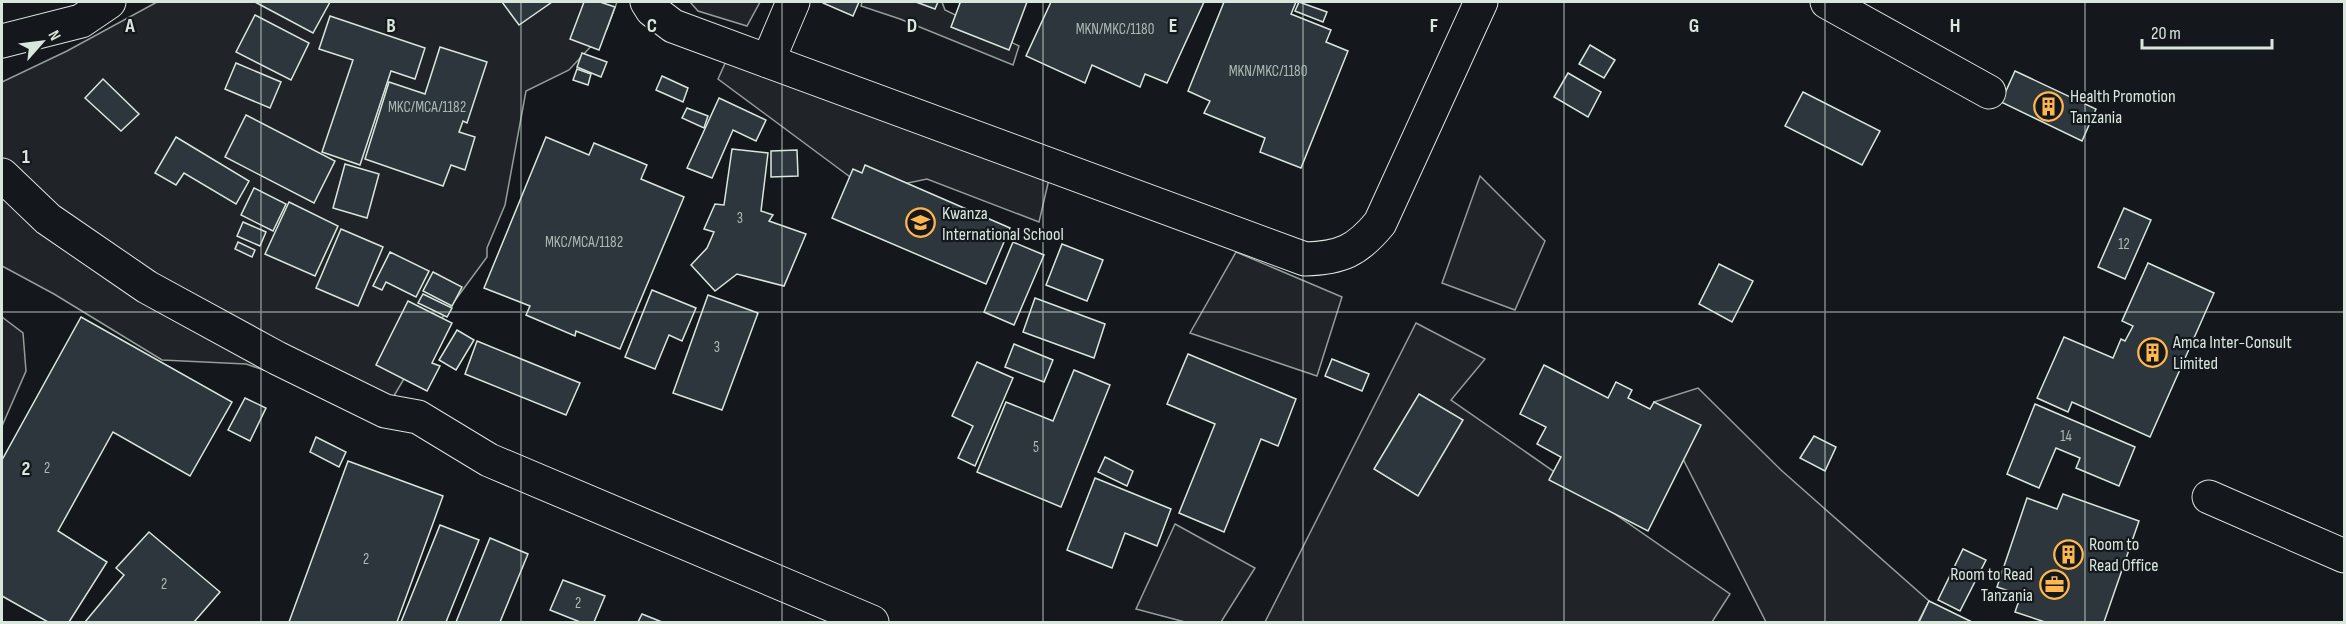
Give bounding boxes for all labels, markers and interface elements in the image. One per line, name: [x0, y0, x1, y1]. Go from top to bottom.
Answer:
north arrow: [12, 12, 72, 72]
scale bar: [2142, 12, 2272, 50]
text: A: [124, 14, 135, 38]
text: B: [386, 14, 396, 38]
text: C: [647, 14, 657, 38]
text: D: [907, 14, 917, 38]
text: E: [1169, 14, 1177, 38]
text: F: [1430, 14, 1438, 38]
text: G: [1689, 14, 1699, 38]
text: H: [1950, 14, 1960, 38]
house number: MKN/MKC/1180: [1076, 20, 1154, 39]
text: 20 m: [2151, 23, 2181, 44]
text: N: [44, 27, 64, 44]
house number: MKN/MKC/1180: [1229, 62, 1307, 81]
place label: Health Promotion Tanzania: [2070, 86, 2176, 128]
building icon: Health Promotion Tanzania: [2033, 90, 2065, 122]
house number: MKC/MCA/1182: [388, 98, 466, 117]
text: 1: [22, 145, 30, 169]
place label: Kwanza International School: [942, 203, 1064, 245]
school or university icon: Kwanza International School: [905, 207, 937, 239]
house number: 3: [737, 209, 743, 228]
house number: MKC/MCA/1182: [545, 233, 623, 252]
house number: 12: [2118, 235, 2130, 254]
place label: Amca Inter-Consult Limited: [2172, 332, 2292, 374]
building icon: Amca Inter-Consult Limited: [2136, 336, 2168, 368]
house number: 3: [714, 338, 720, 357]
house number: 14: [2060, 427, 2072, 446]
house number: 5: [1033, 438, 1039, 457]
text: 2: [22, 457, 30, 481]
house number: 2: [44, 459, 50, 478]
place label: Room to Read Office: [2089, 534, 2159, 576]
building icon: Room to Read Office: [2052, 538, 2084, 570]
house number: 2: [363, 550, 369, 569]
place label: Room to Read Tanzania: [1950, 564, 2033, 606]
office icon: Room to Read Tanzania: [2038, 568, 2070, 600]
house number: 2: [161, 575, 167, 594]
house number: 2: [575, 594, 581, 613]

